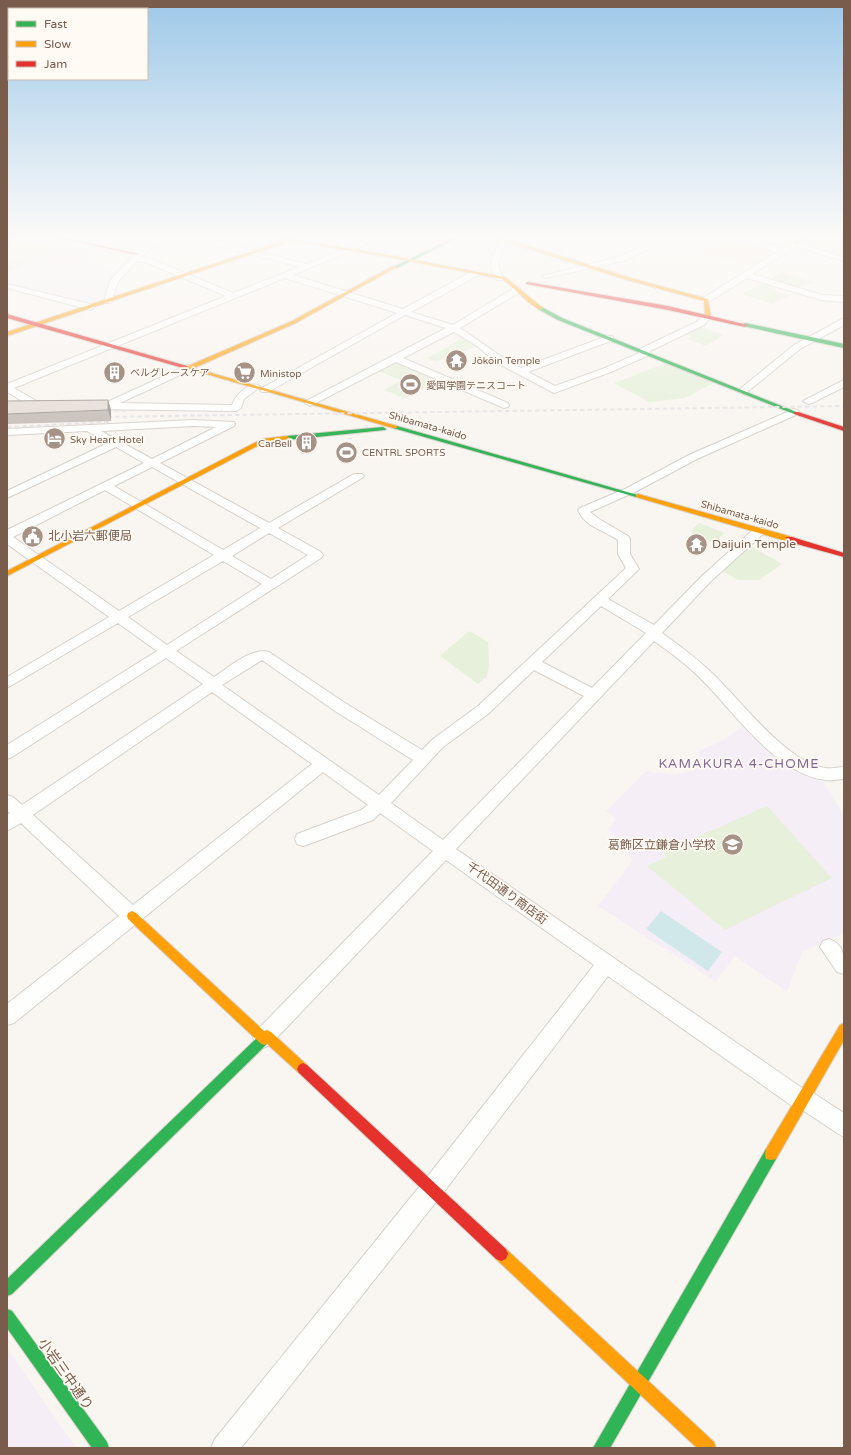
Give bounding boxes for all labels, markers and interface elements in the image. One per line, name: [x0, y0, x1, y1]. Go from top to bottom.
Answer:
legend: [8, 8, 148, 80]
text: Fast: [44, 17, 68, 31]
text: Slow: [44, 37, 71, 51]
text: Jam: [44, 57, 67, 71]
temple icon: Jōkōin Temple: [443, 347, 469, 373]
place label: Jōkōin Temple: [472, 355, 540, 367]
building icon: ベルグレースケア: [102, 359, 128, 385]
supermarket icon: Ministop: [231, 360, 257, 386]
place label: ベルグレースケア: [130, 367, 210, 379]
place label: Ministop: [260, 368, 302, 380]
sports icon: 愛国学園テニスコート: [398, 372, 424, 398]
place label: 愛国学園テニスコート: [426, 380, 526, 392]
street label: Shibamata-kaido: [387, 409, 468, 443]
hotel icon: Sky Heart Hotel: [42, 426, 68, 452]
building icon: CarBell: [294, 430, 320, 456]
place label: Sky Heart Hotel: [70, 434, 144, 446]
place label: CarBell: [258, 438, 292, 450]
sports icon: CENTRL SPORTS: [333, 439, 359, 465]
place label: CENTRL SPORTS: [362, 447, 445, 459]
street label: Shibamata-kaido: [699, 498, 780, 532]
public building icon: 北小岩六郵便局: [20, 523, 46, 549]
place label: 北小岩六郵便局: [48, 529, 132, 543]
temple icon: Daijuin Temple: [683, 531, 709, 557]
place label: Daijuin Temple: [712, 537, 796, 551]
district label: KAMAKURA 4-CHOME: [658, 756, 820, 772]
school or university icon: 葛飾区立鎌倉小学校: [719, 832, 745, 858]
place label: 葛飾区立鎌倉小学校: [608, 838, 716, 852]
street label: 千代田通り商店街: [464, 859, 550, 927]
street label: 小岩三中通り: [35, 1335, 97, 1414]

